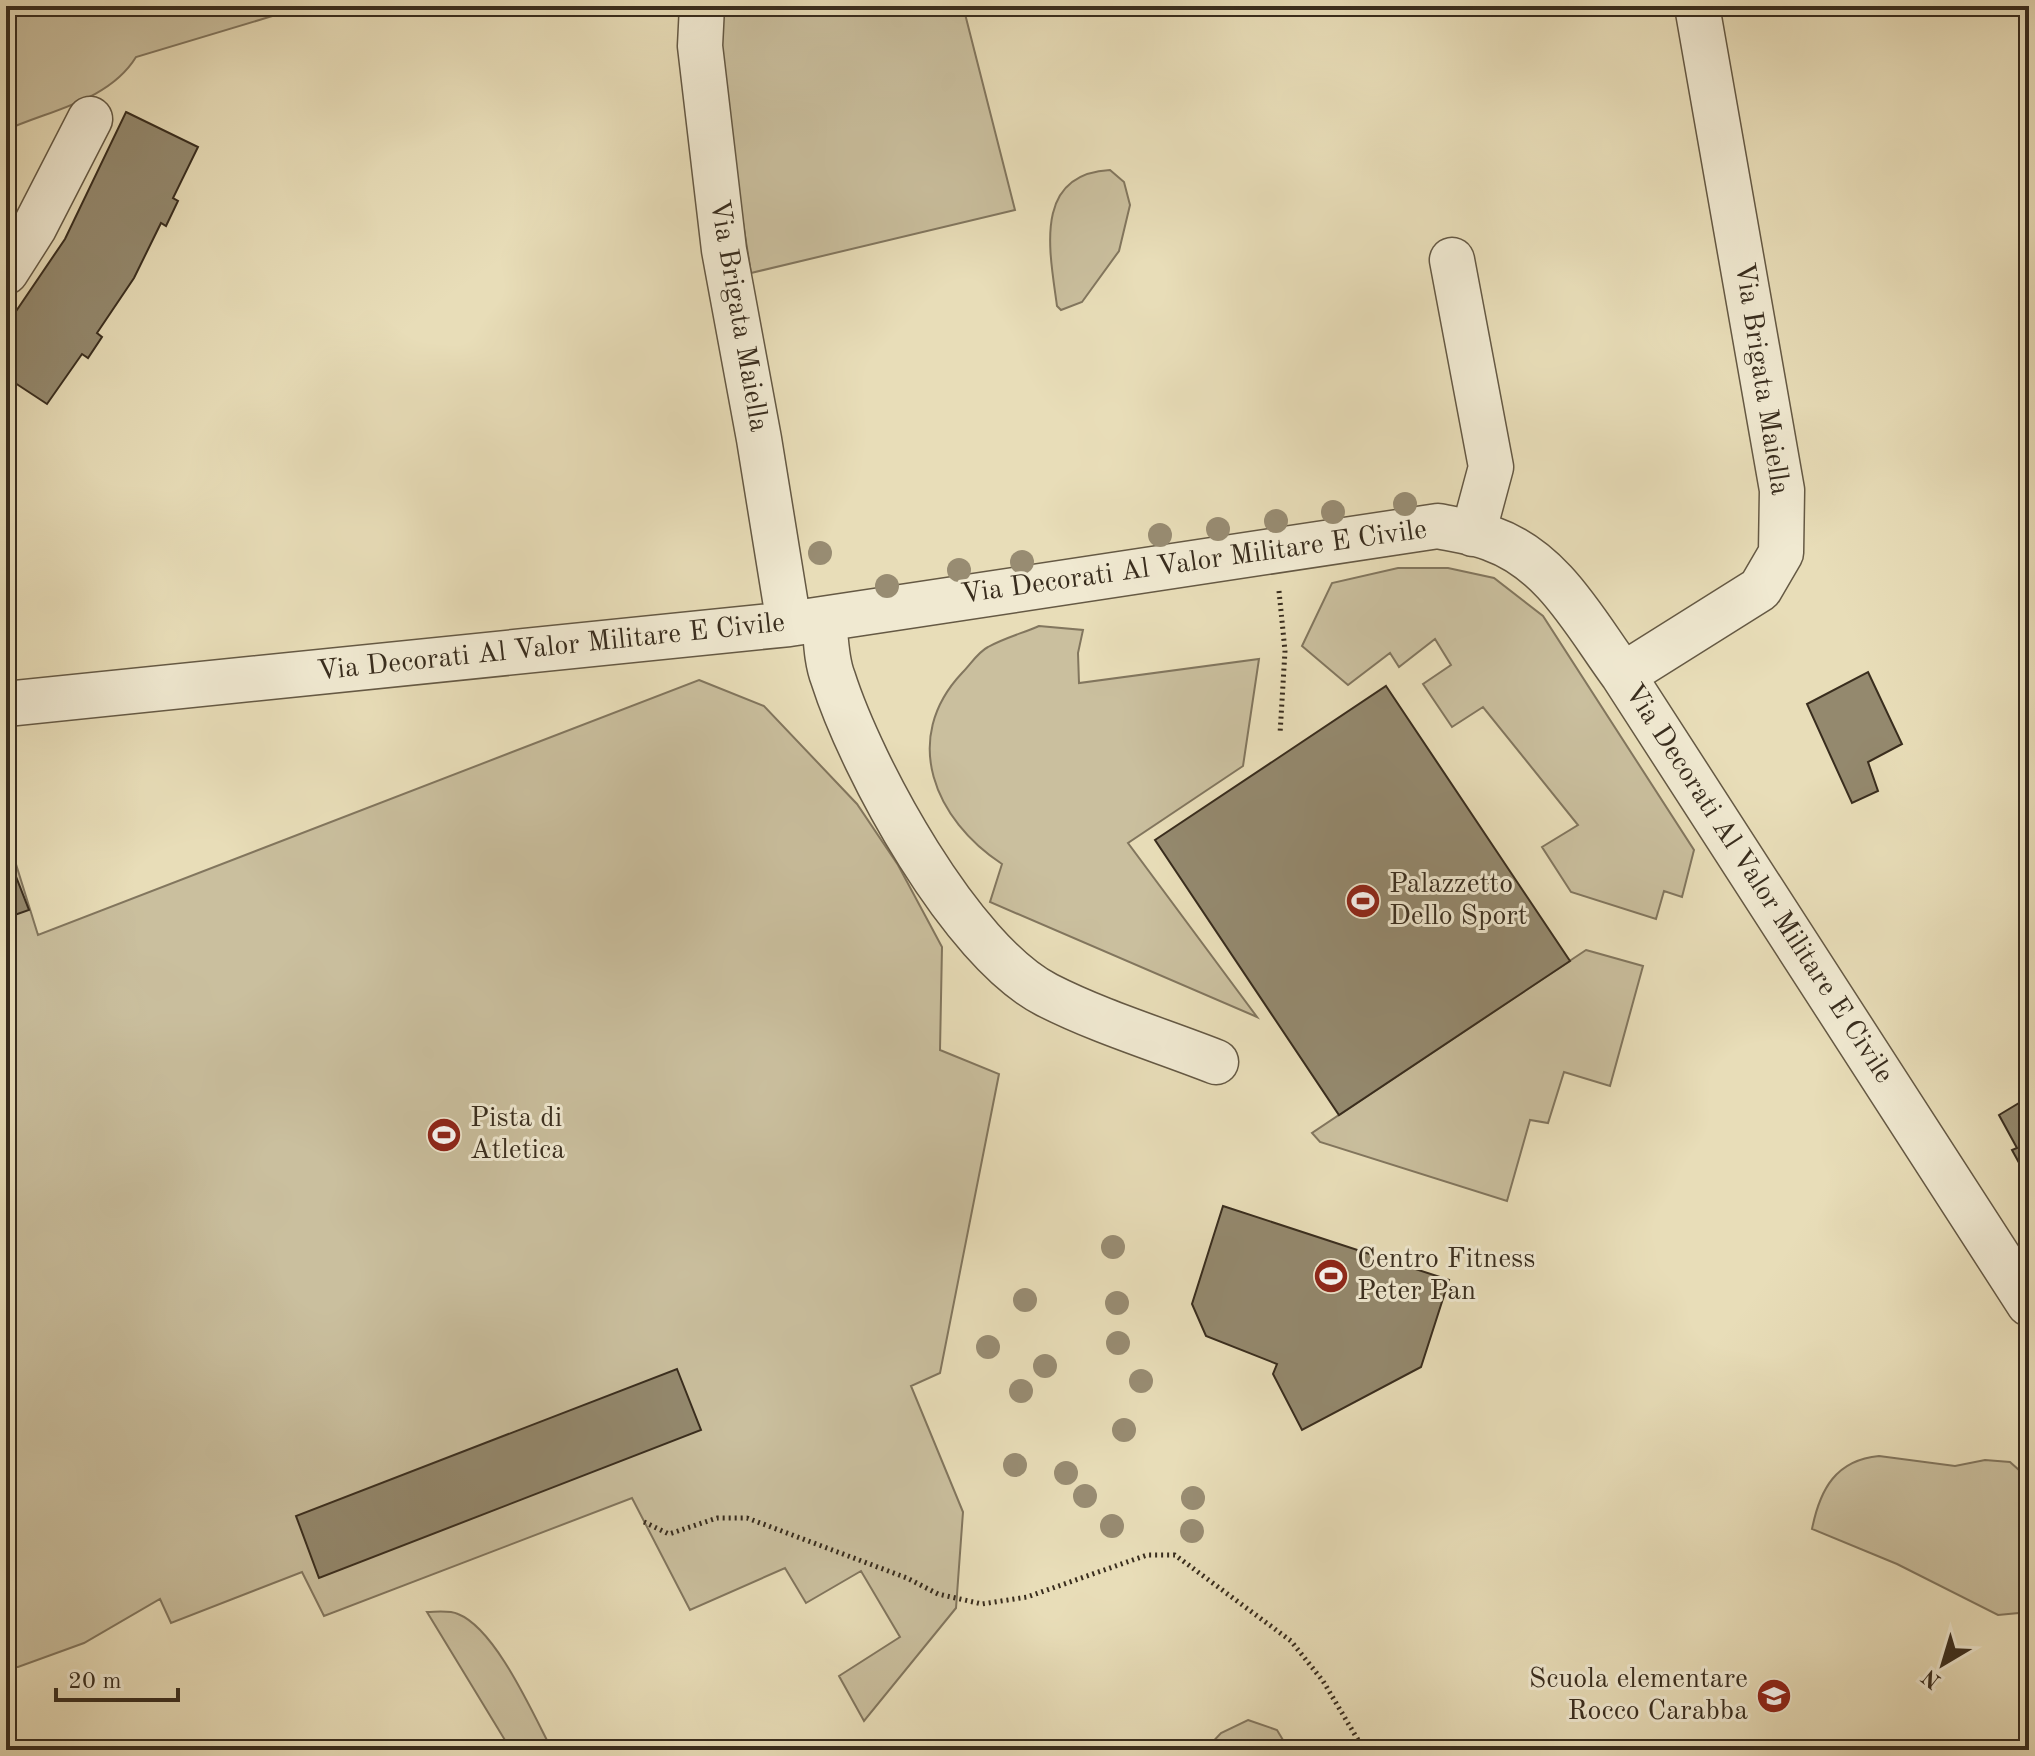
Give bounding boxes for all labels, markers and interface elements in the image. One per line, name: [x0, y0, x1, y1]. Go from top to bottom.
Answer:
street label: Via Brigata Maiella: [704, 198, 772, 434]
street label: Via Brigata Maiella: [1729, 261, 1793, 497]
street label: Via Decorati Al Valor Militare E Civile: [959, 516, 1429, 610]
street label: Via Decorati Al Valor Militare E Civile: [316, 610, 786, 686]
street label: Via Decorati Al Valor Militare E Civile: [1618, 679, 1898, 1089]
place label: Palazzetto Dello Sport: [1389, 871, 1528, 931]
sports icon: Palazzetto Dello Sport: [1344, 882, 1382, 920]
place label: Pista di Atletica: [470, 1105, 565, 1165]
sports icon: Pista di Atletica: [425, 1116, 463, 1154]
place label: Centro Fitness Peter Pan: [1357, 1246, 1535, 1306]
sports icon: Centro Fitness Peter Pan: [1312, 1257, 1350, 1295]
north arrow: [1903, 1624, 1983, 1704]
scale bar: [56, 1652, 178, 1702]
text: N: [1918, 1664, 1945, 1692]
place label: Scuola elementare Rocco Carabba: [1529, 1666, 1748, 1726]
text: 20 m: [68, 1670, 122, 1694]
school or university icon: Scuola elementare Rocco Carabba: [1755, 1677, 1793, 1715]

